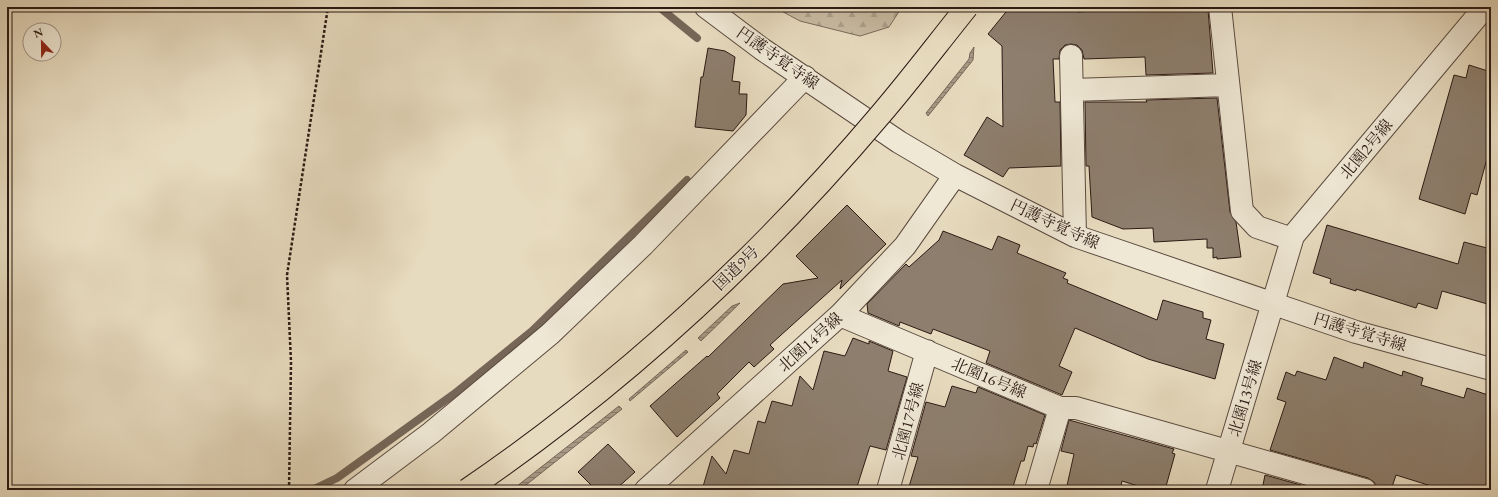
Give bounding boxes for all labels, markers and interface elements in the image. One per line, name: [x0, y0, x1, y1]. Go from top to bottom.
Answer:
north arrow: [22, 22, 62, 62]
street label: 円護寺覚寺線: [733, 22, 823, 94]
text: N: [32, 25, 45, 41]
street label: 北園2号線: [1335, 115, 1397, 183]
street label: 円護寺覚寺線: [1007, 194, 1103, 254]
street label: 国道9号: [709, 241, 763, 295]
street label: 北園14号線: [773, 308, 847, 376]
street label: 円護寺覚寺線: [1311, 308, 1409, 356]
street label: 北園16号線: [948, 353, 1030, 403]
street label: 北園13号線: [1223, 357, 1267, 439]
street label: 北園17号線: [888, 380, 928, 462]

